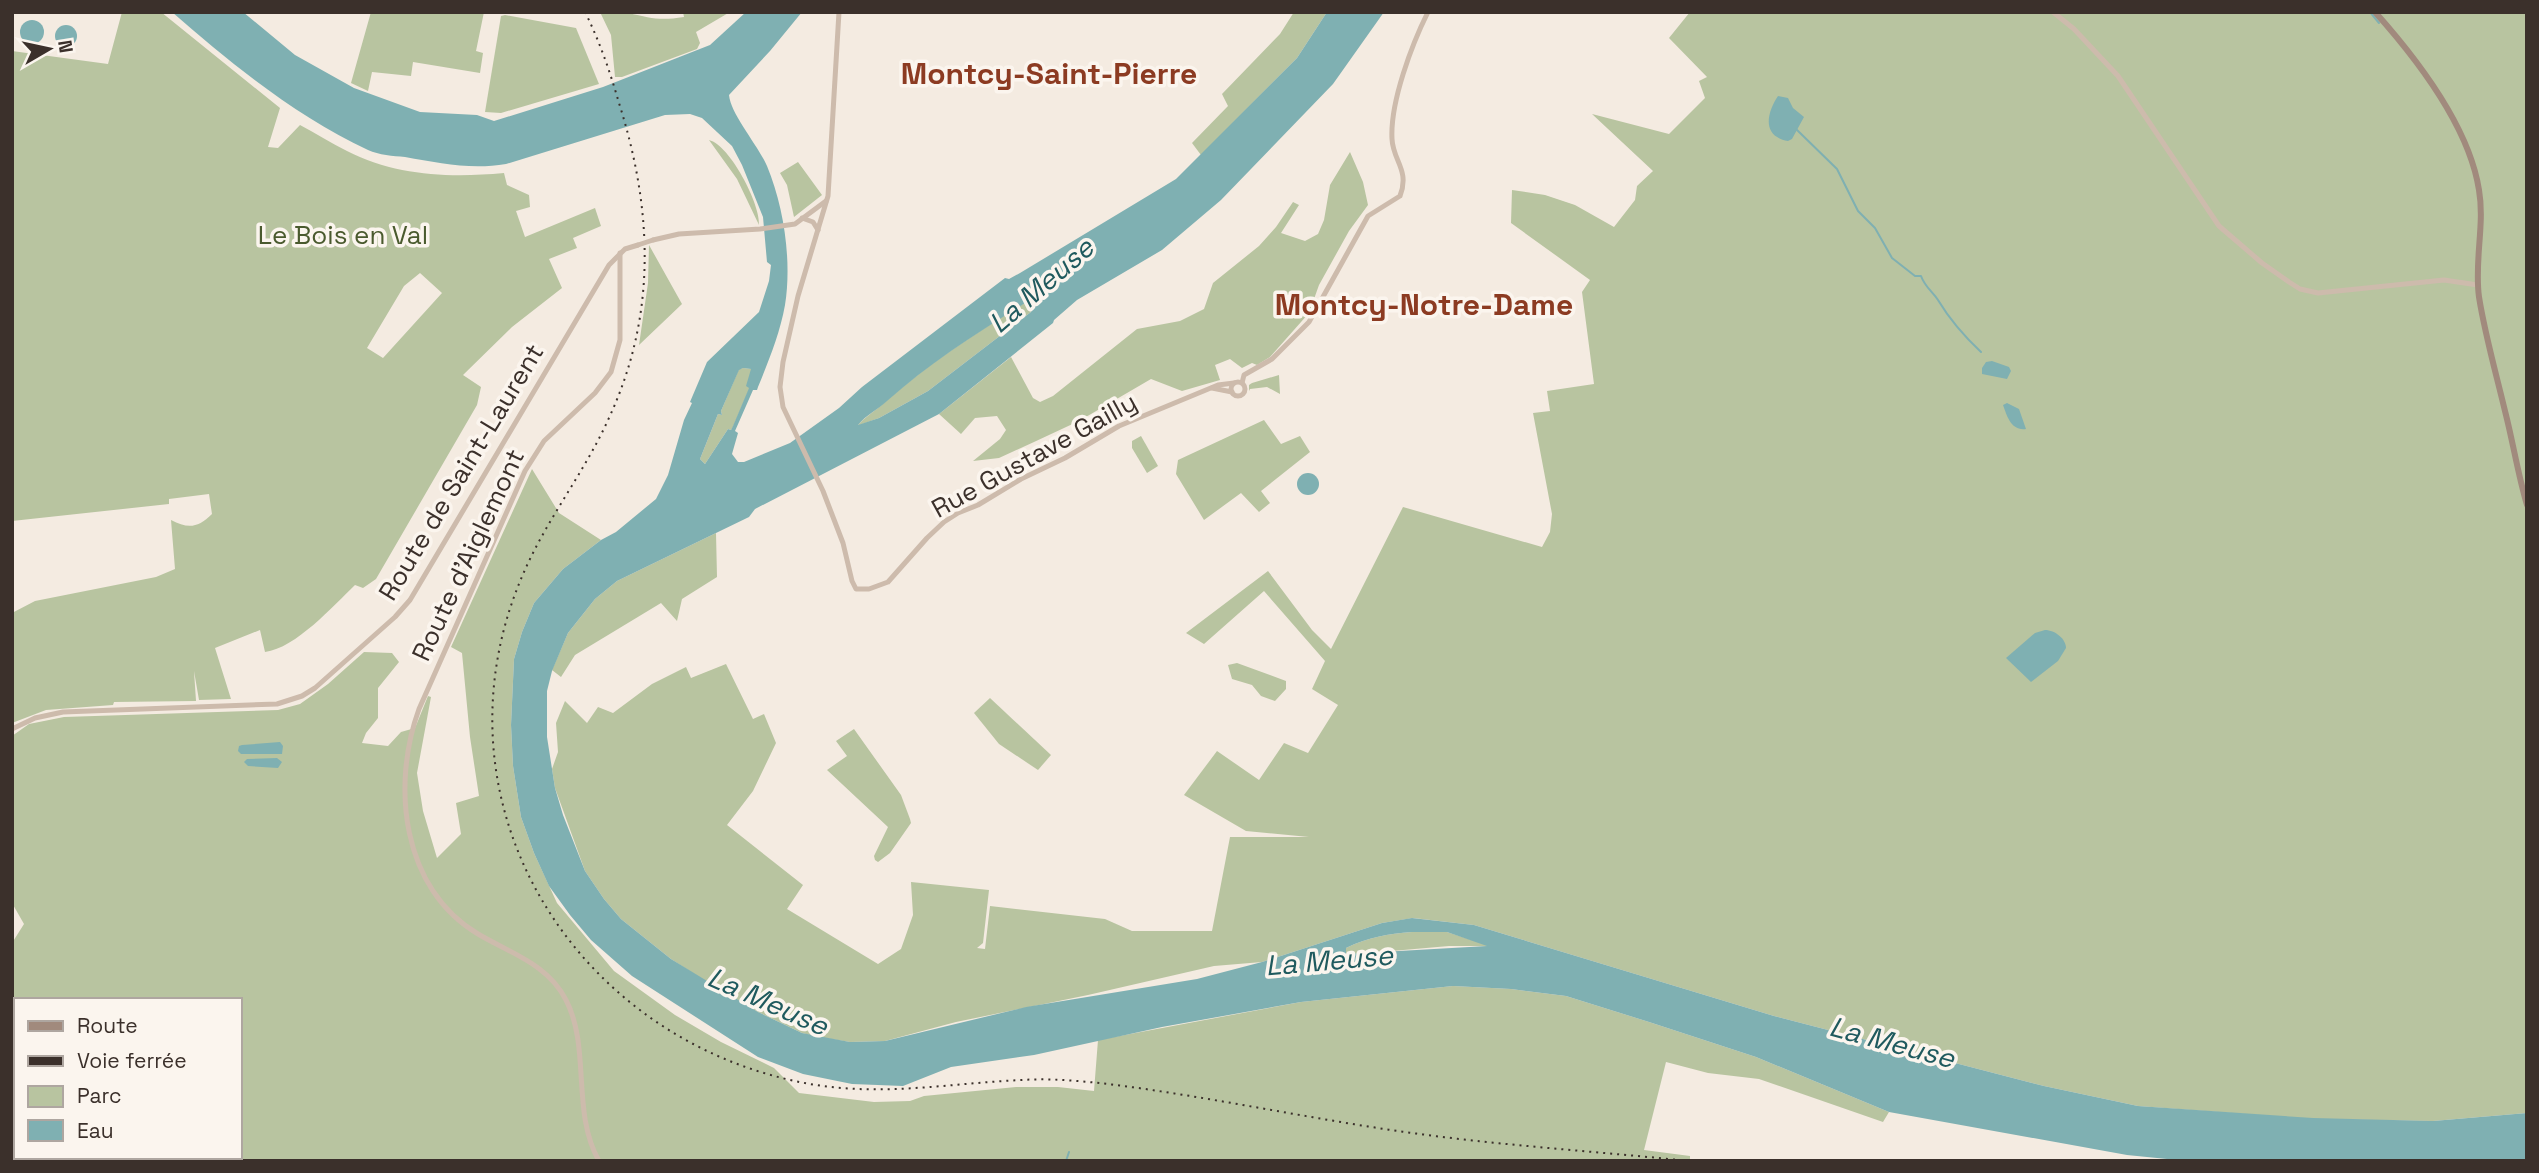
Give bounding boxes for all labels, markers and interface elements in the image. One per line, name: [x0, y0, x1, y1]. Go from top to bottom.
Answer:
north arrow: [14, 14, 84, 84]
text: N: [52, 38, 79, 55]
district label: Montcy-Saint-Pierre: [901, 54, 1197, 93]
park label: Le Bois en Val: [258, 218, 428, 252]
water label: La Meuse: [981, 229, 1102, 341]
district label: Montcy-Notre-Dame: [1275, 285, 1573, 324]
street label: Route de Saint-Laurent: [371, 337, 551, 607]
street label: Rue Gustave Gailly: [925, 384, 1143, 526]
street label: Route d'Aiglemont: [404, 444, 532, 666]
water label: La Meuse: [1264, 936, 1396, 984]
water label: La Meuse: [702, 959, 835, 1044]
legend: [14, 998, 242, 1159]
water label: La Meuse: [1826, 1008, 1960, 1076]
text: Route: [77, 1012, 138, 1039]
text: Voie ferrée: [77, 1047, 187, 1074]
text: Parc: [77, 1082, 122, 1109]
text: Eau: [77, 1117, 114, 1144]

